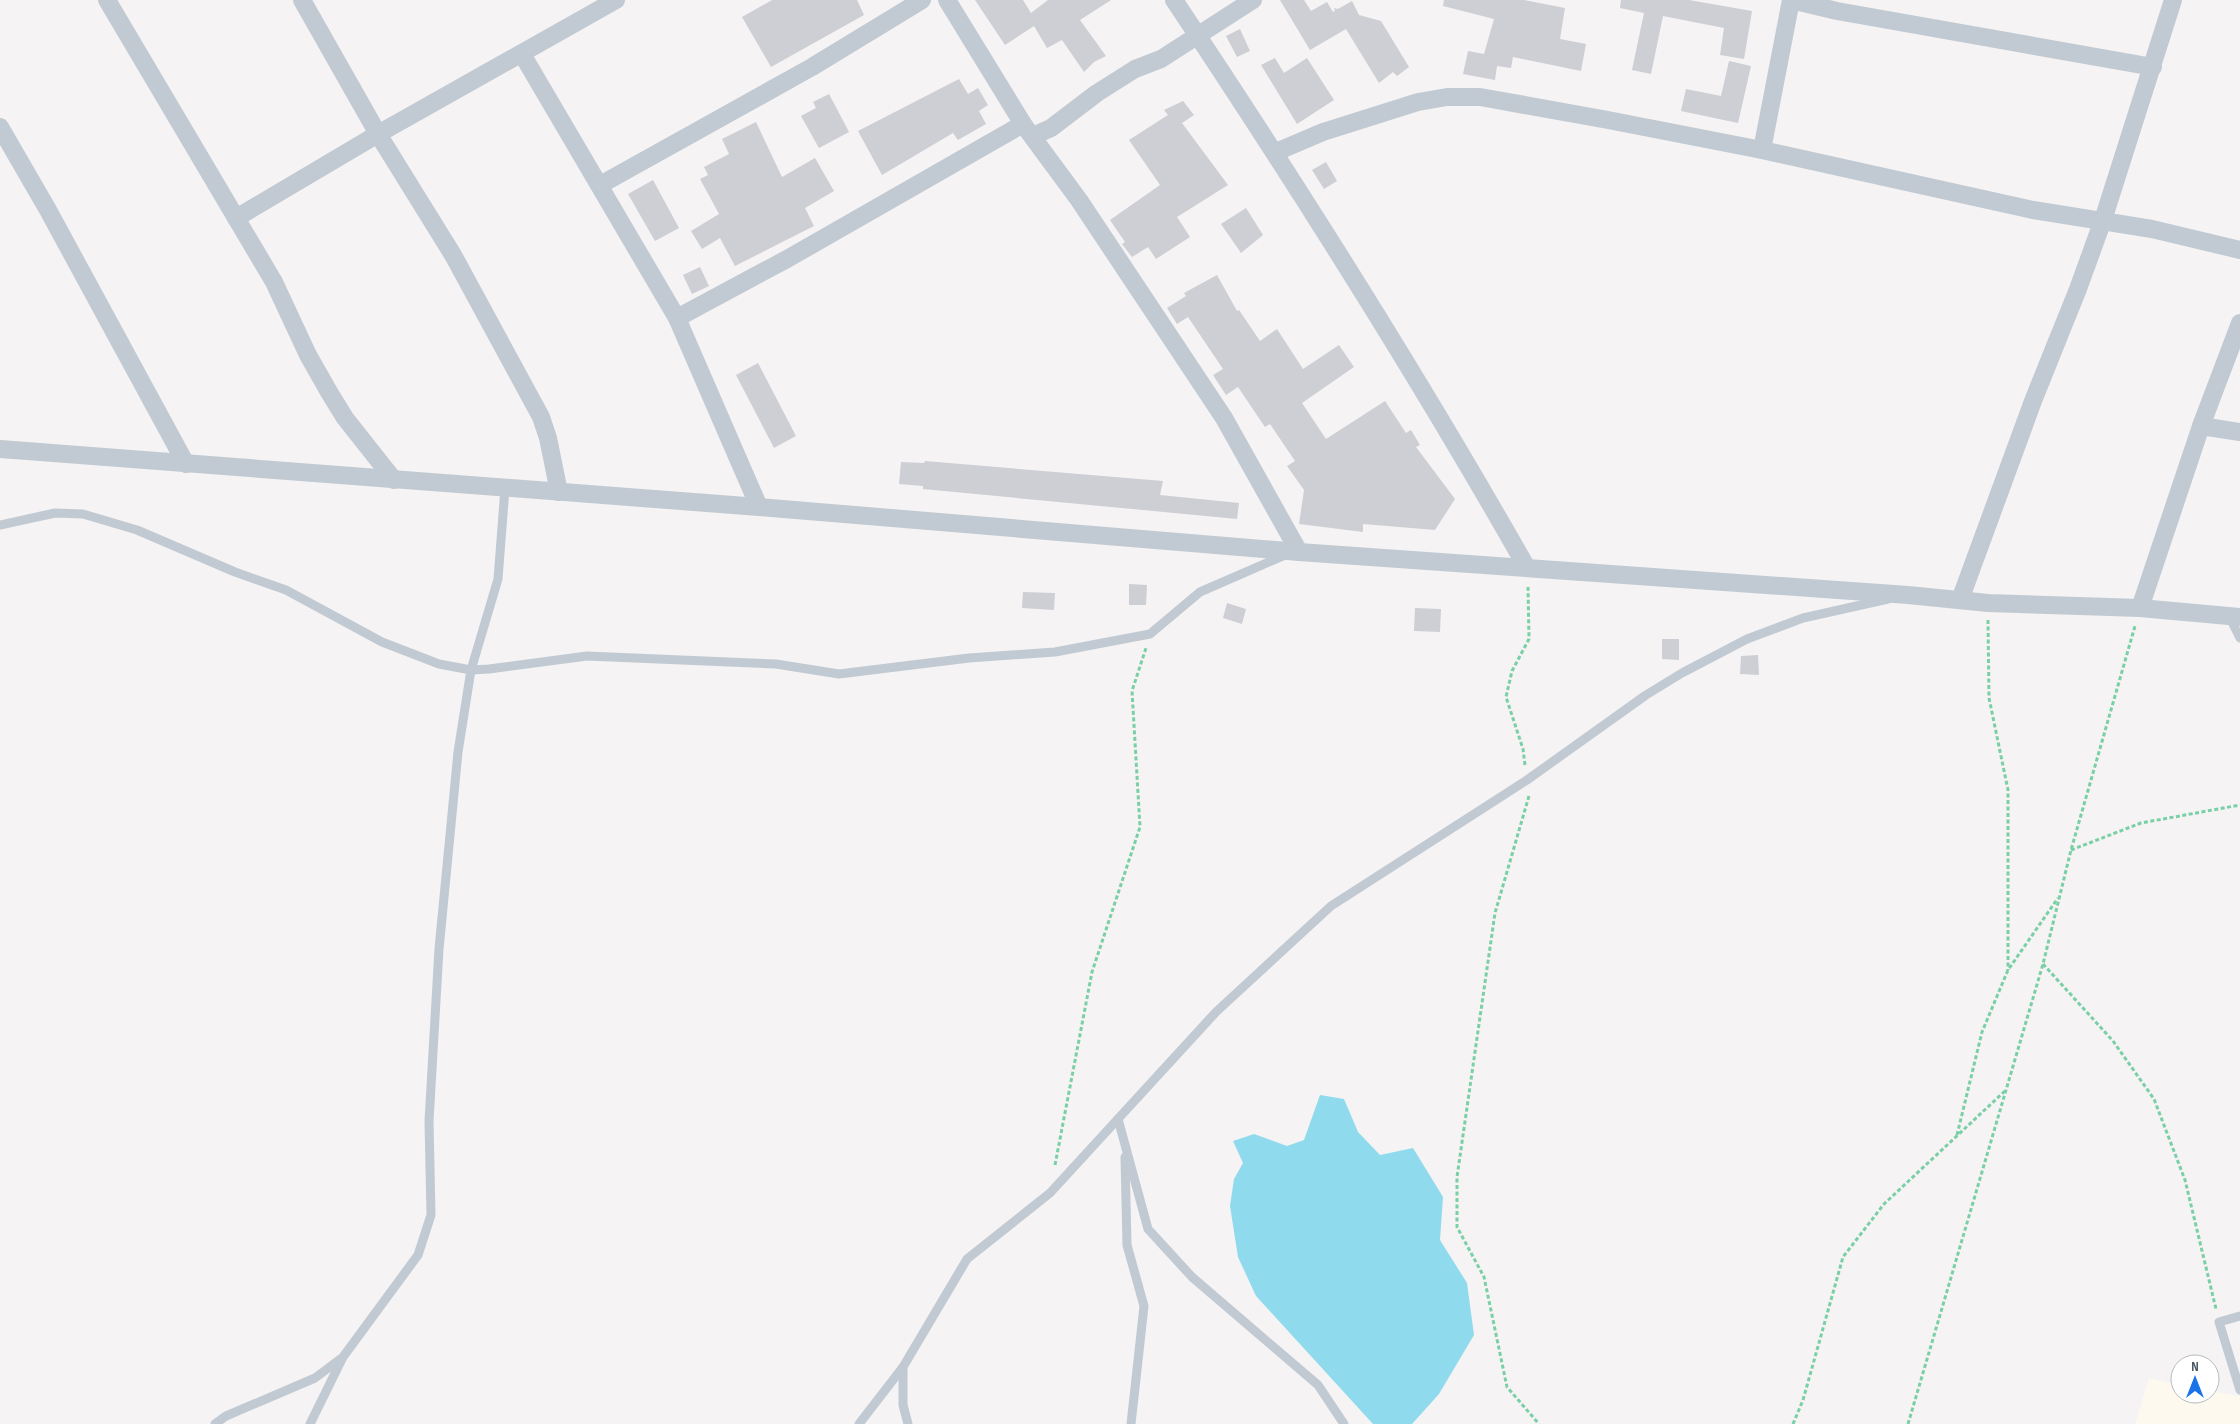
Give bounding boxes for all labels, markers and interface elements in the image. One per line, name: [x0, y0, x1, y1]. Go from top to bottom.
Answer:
north arrow: [2170, 1354, 2220, 1404]
text: N: [2191, 1358, 2199, 1375]

